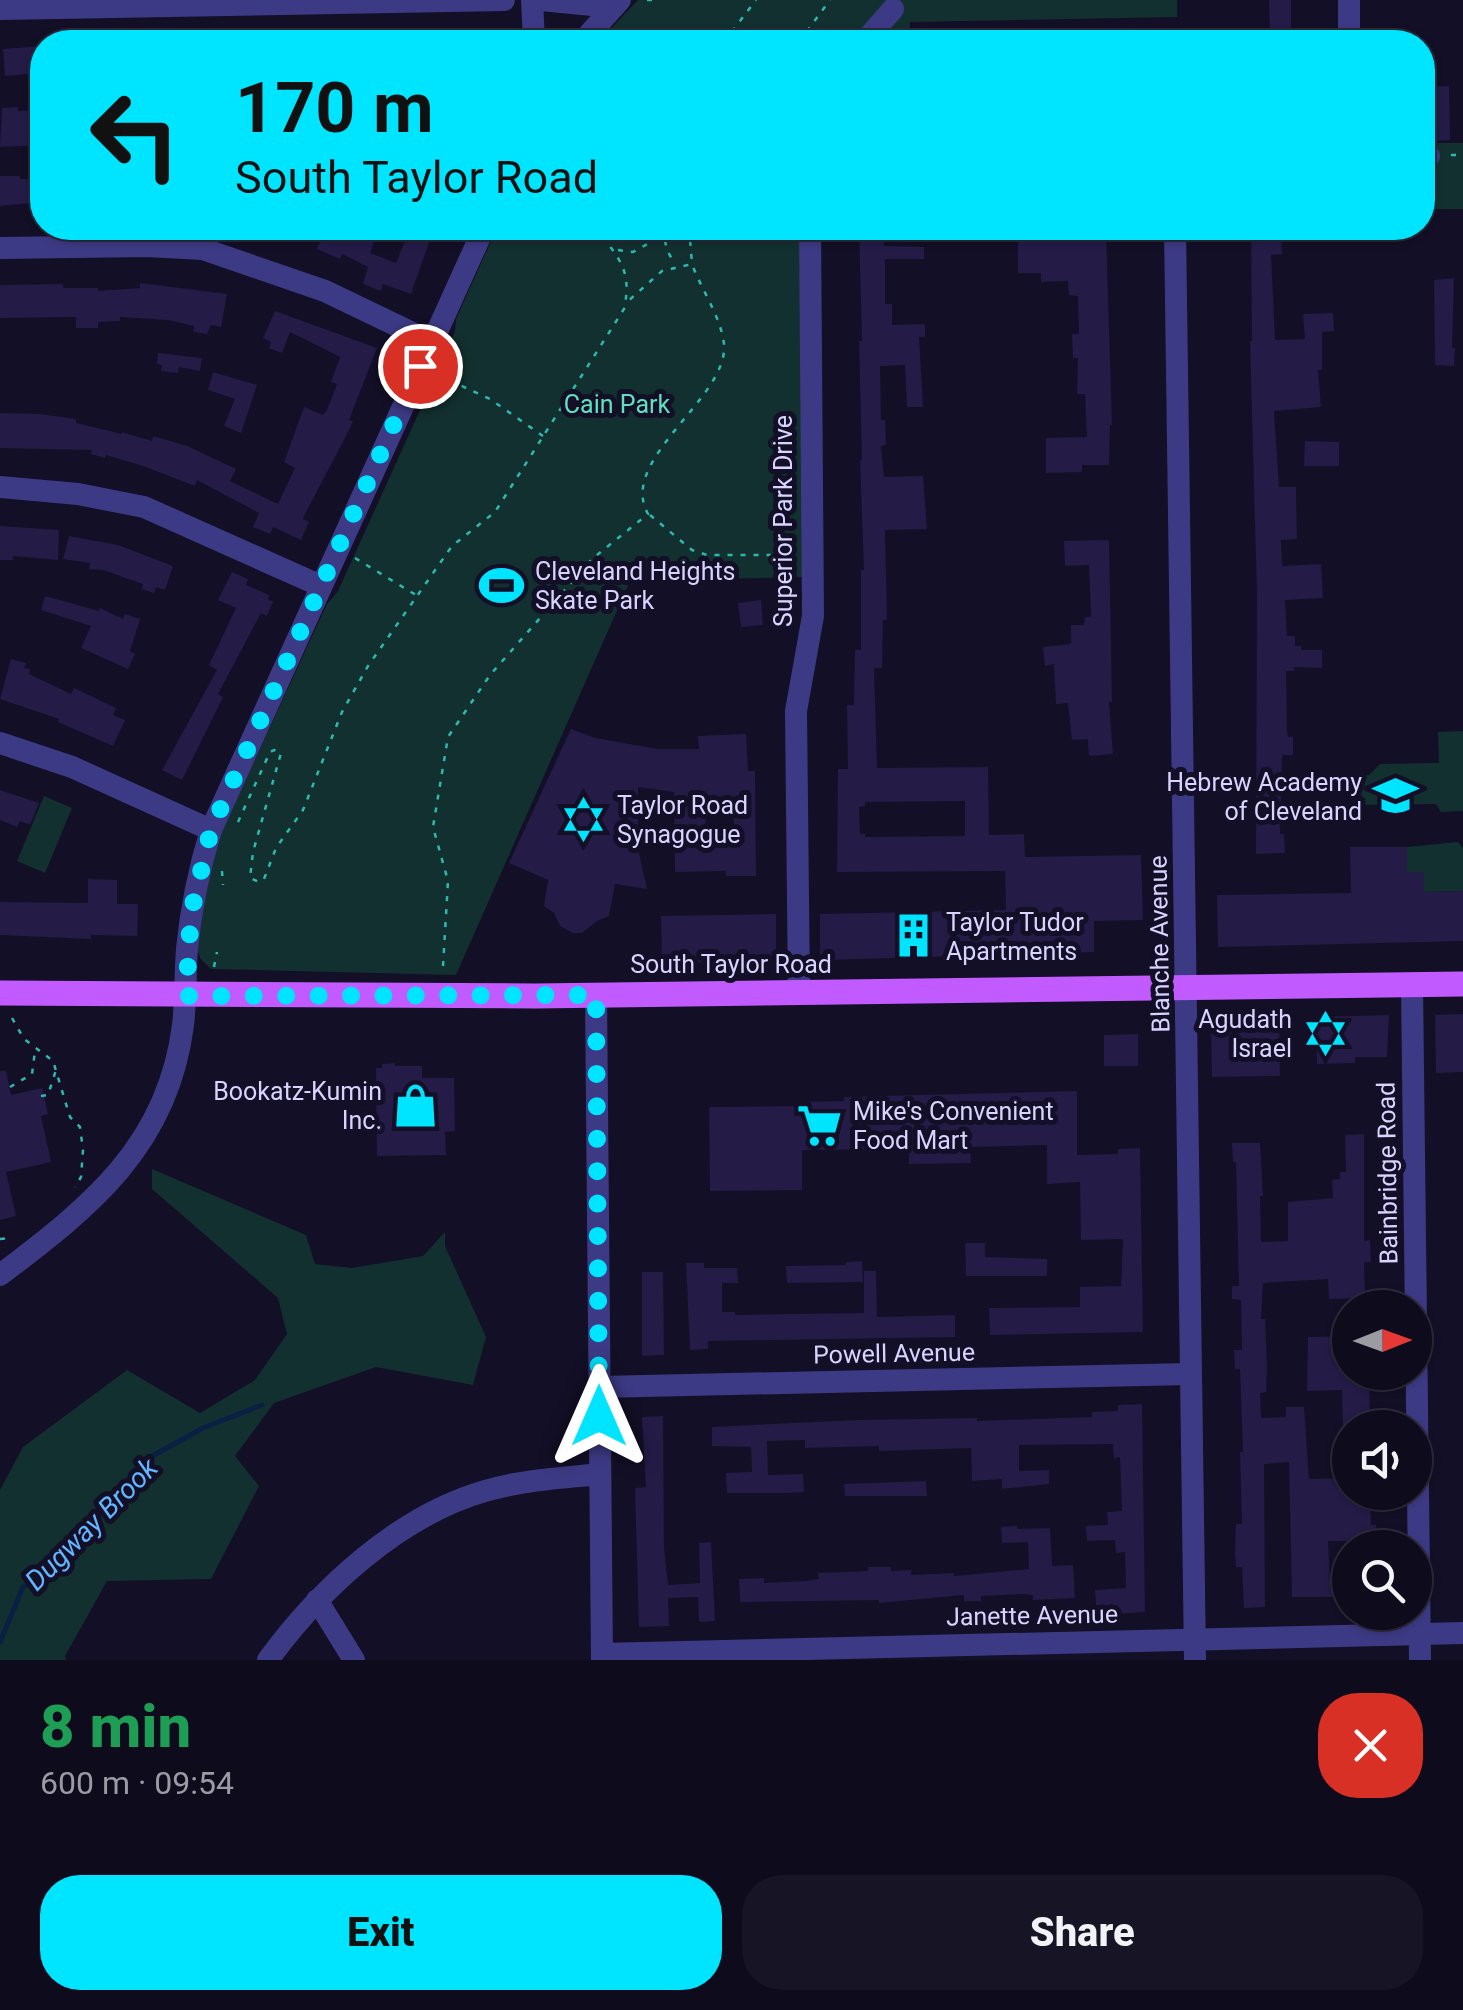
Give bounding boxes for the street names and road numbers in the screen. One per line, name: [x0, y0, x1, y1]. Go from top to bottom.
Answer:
street label: Superior Park Drive: [769, 415, 798, 627]
street label: Blanche Avenue: [1143, 855, 1176, 1033]
street label: South Taylor Road: [630, 950, 832, 979]
street label: Bainbridge Road: [1371, 1081, 1404, 1265]
street label: Powell Avenue: [813, 1338, 975, 1369]
street label: Janette Avenue: [946, 1600, 1118, 1631]

